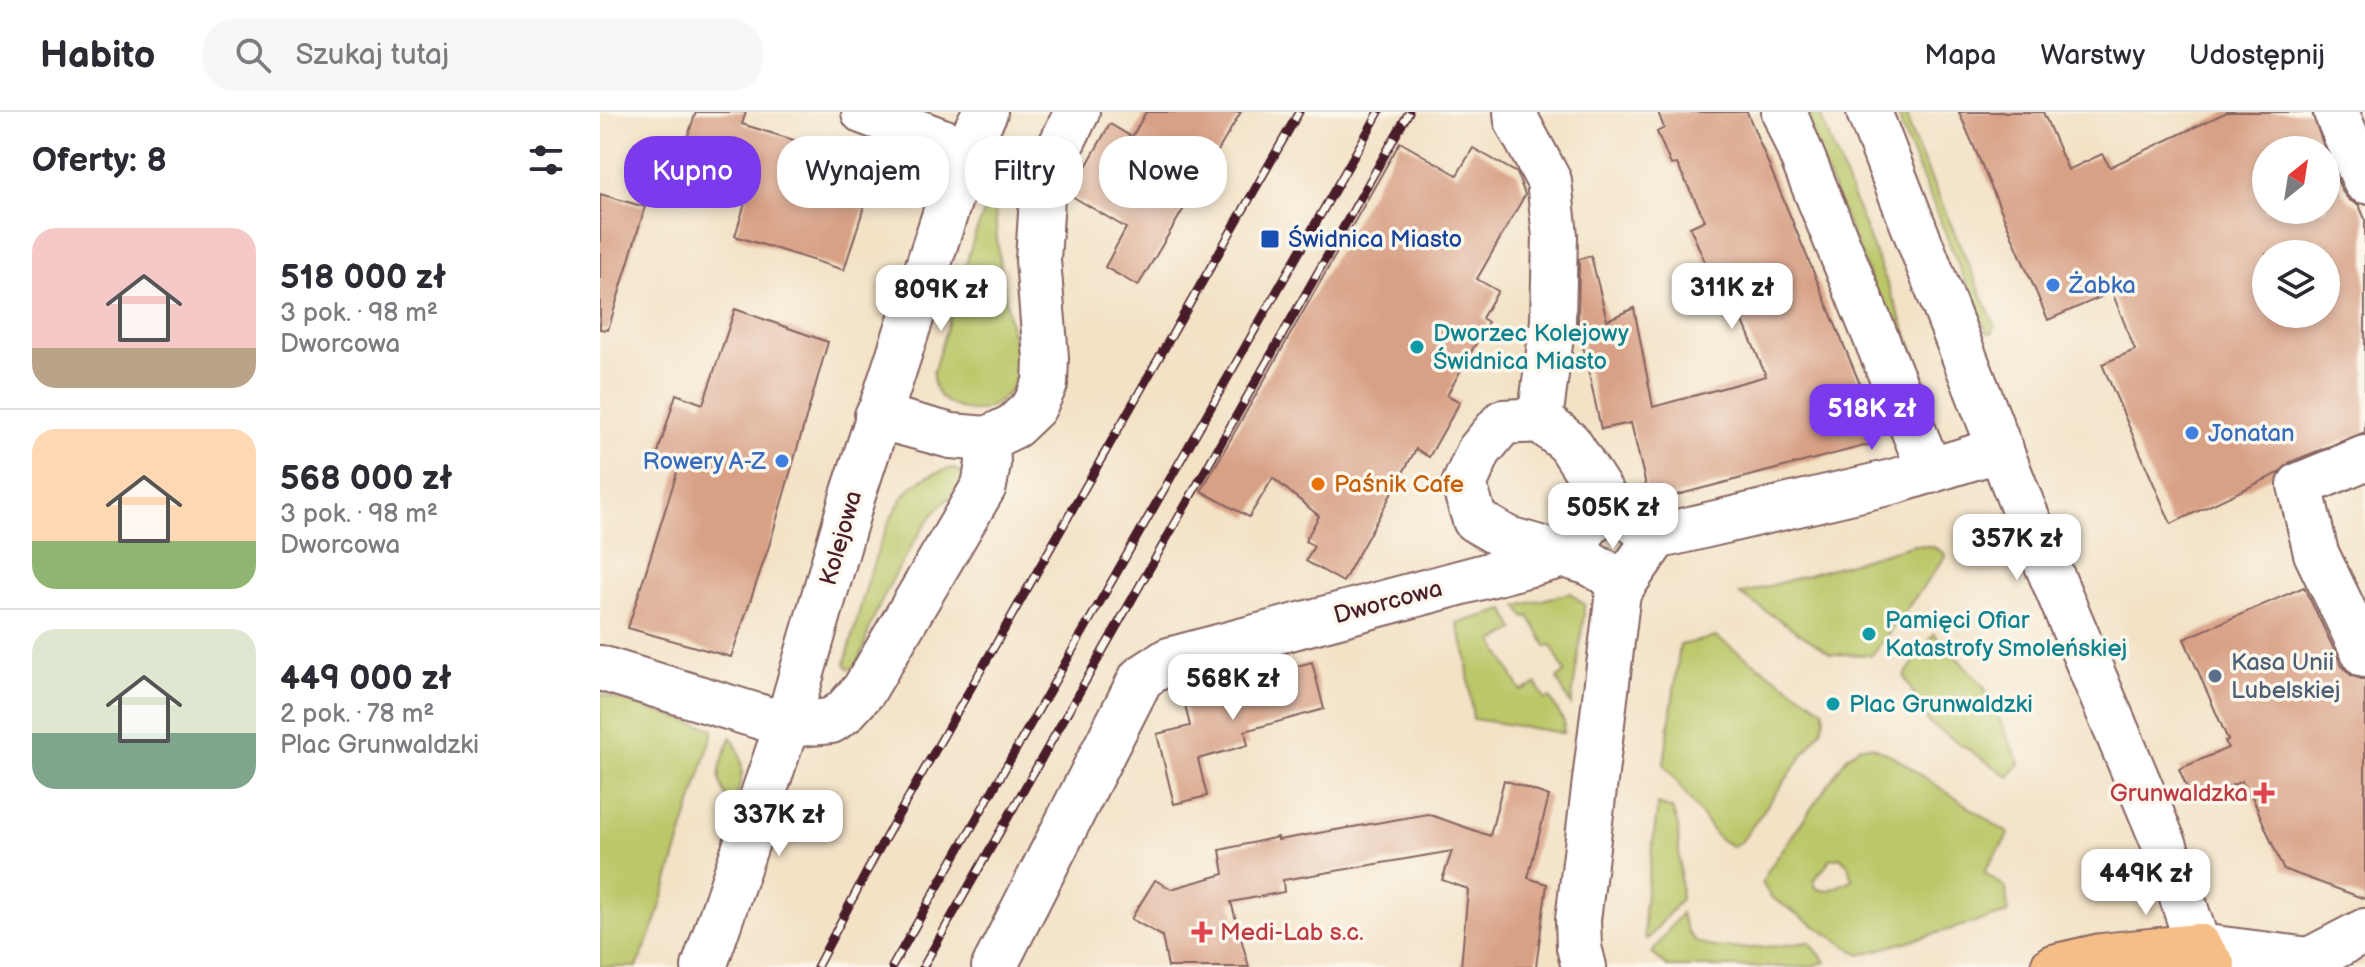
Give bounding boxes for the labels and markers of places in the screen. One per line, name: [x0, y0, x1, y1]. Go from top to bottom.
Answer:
place label: Świdnica Miasto: [1288, 224, 1462, 254]
marker: Świdnica Miasto: [1259, 228, 1281, 250]
pin: 311K zł: [1658, 263, 1806, 331]
pin: 809K zł: [867, 265, 1015, 333]
place label: Żabka: [2068, 271, 2136, 300]
marker: Żabka: [2044, 276, 2062, 294]
place label: Dworzec Kolejowy Świdnica Miasto: [1433, 319, 1629, 376]
marker: Dworzec Kolejowy Świdnica Miasto: [1408, 338, 1426, 356]
pin: 518K zł: [1798, 384, 1946, 452]
place label: Jonatan: [2208, 419, 2295, 448]
marker: Jonatan: [2183, 424, 2201, 442]
place label: Rowery A-Z: [642, 447, 766, 476]
marker: Rowery A-Z: [773, 452, 791, 470]
place label: Paśnik Cafe: [1334, 470, 1464, 499]
marker: Paśnik Cafe: [1309, 475, 1327, 493]
pin: 505K zł: [1539, 483, 1687, 551]
pin: 357K zł: [1943, 514, 2091, 582]
place label: Pamięci Ofiar Katastrofy Smoleńskiej: [1885, 606, 2127, 663]
marker: Pamięci Ofiar Katastrofy Smoleńskiej: [1860, 625, 1878, 643]
place label: Kasa Unii Lubelskiej: [2231, 648, 2340, 705]
pin: 568K zł: [1159, 654, 1307, 722]
marker: Kasa Unii Lubelskiej: [2206, 667, 2224, 685]
place label: Plac Grunwaldzki: [1849, 690, 2033, 719]
marker: Plac Grunwaldzki: [1824, 695, 1842, 713]
place label: Grunwaldzka: [2110, 779, 2248, 808]
marker: Grunwaldzka: [2255, 784, 2273, 802]
pin: 337K zł: [705, 790, 853, 858]
pin: 449K zł: [2072, 849, 2220, 917]
place label: Medi-Lab s.c.: [1220, 918, 1364, 947]
marker: Medi-Lab s.c.: [1191, 921, 1213, 943]

